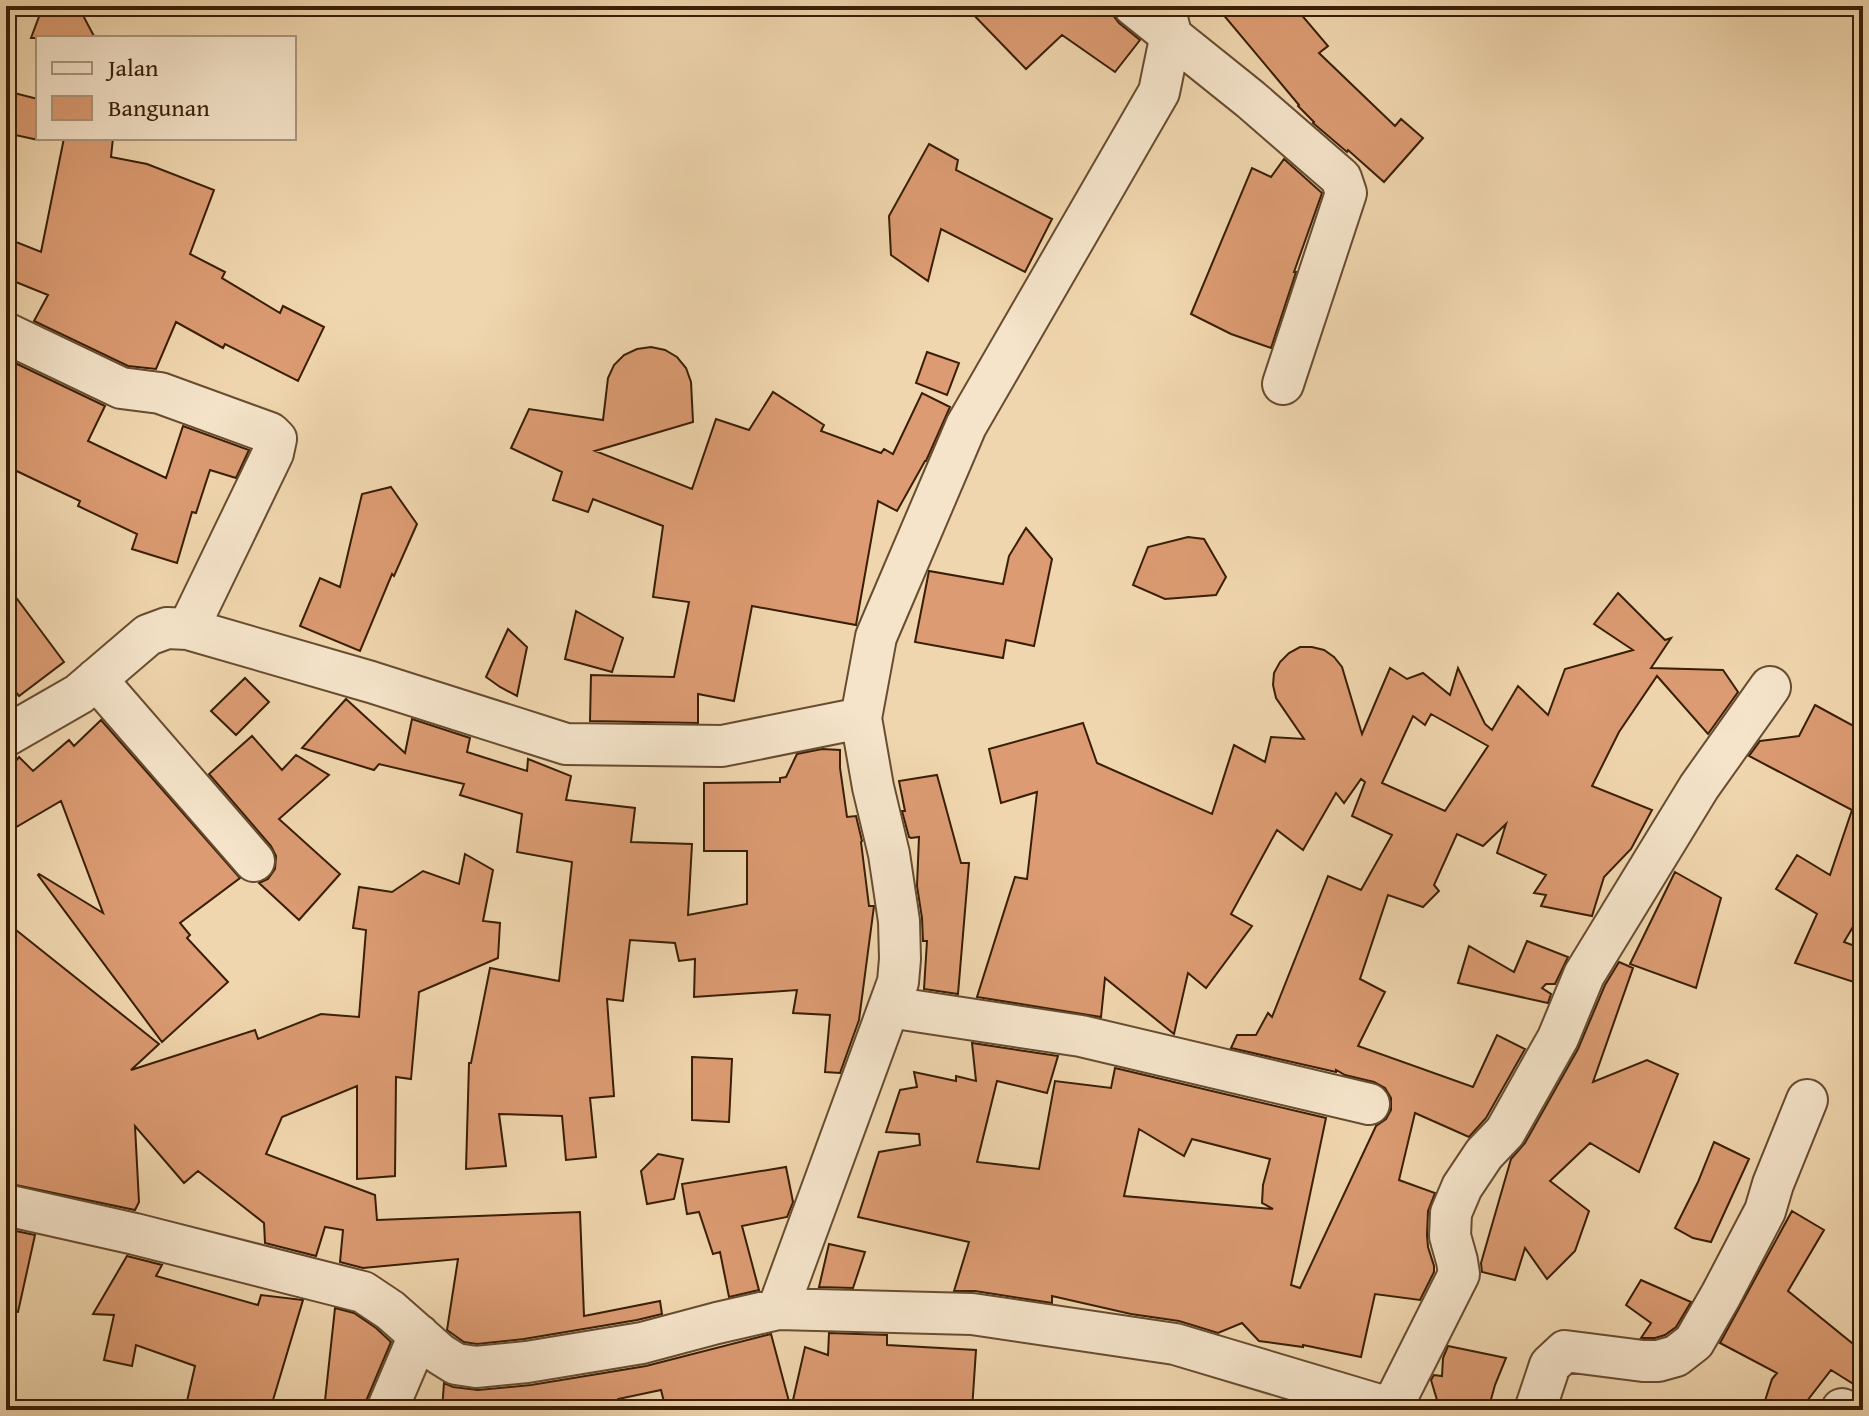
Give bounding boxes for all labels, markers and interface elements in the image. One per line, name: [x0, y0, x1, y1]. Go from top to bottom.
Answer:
legend: [36, 36, 296, 140]
text: Jalan: [105, 50, 159, 85]
text: Bangunan: [108, 90, 210, 125]

